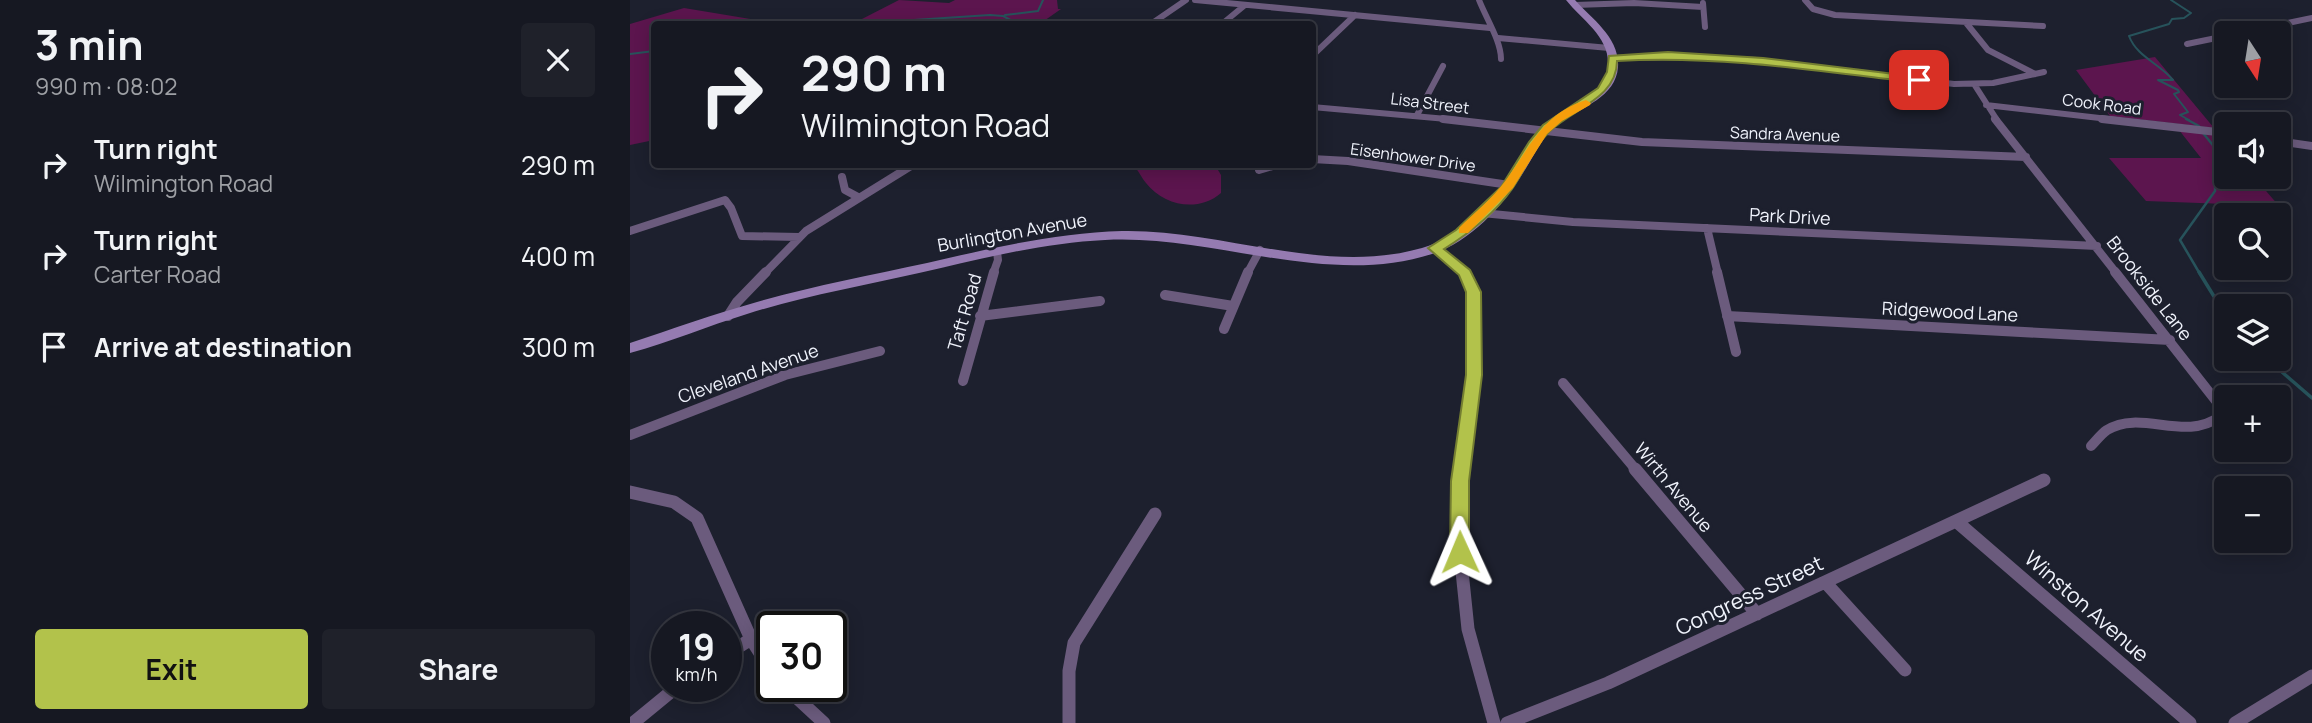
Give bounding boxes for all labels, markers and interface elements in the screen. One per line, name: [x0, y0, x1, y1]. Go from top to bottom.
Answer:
text: 3 min: [35, 15, 144, 73]
north arrow: [2214, 21, 2291, 98]
map controls: [2214, 21, 2291, 553]
button: close: [521, 23, 595, 97]
text: 290 m: [801, 39, 947, 106]
icon: right: [686, 49, 777, 140]
pin: [1889, 50, 1949, 110]
icon: arrive: [1900, 61, 1938, 99]
text: 990 m · 08:02: [35, 70, 177, 102]
street label: Lisa Street: [1389, 87, 1471, 119]
street label: Cook Road: [2061, 88, 2143, 120]
text: Wilmington Road: [801, 103, 1050, 147]
button: sound: [2214, 112, 2291, 189]
street label: Sandra Avenue: [1730, 121, 1840, 147]
text: Turn right: [94, 131, 218, 167]
street label: Eisenhower Drive: [1349, 137, 1477, 177]
icon: right: [35, 146, 73, 184]
text: 290 m: [521, 147, 595, 183]
text: Wilmington Road: [94, 167, 273, 199]
street label: Park Drive: [1749, 202, 1831, 230]
button: search: [2214, 203, 2291, 280]
street label: Burlington Avenue: [935, 207, 1089, 257]
text: Turn right: [94, 222, 218, 258]
street label: Brookside Lane: [2102, 231, 2198, 345]
icon: right: [35, 237, 73, 275]
text: 400 m: [521, 238, 595, 274]
text: Carter Road: [94, 258, 221, 290]
street label: Taft Road: [942, 271, 986, 353]
button: layers: [2214, 294, 2291, 371]
street label: Ridgewood Lane: [1881, 295, 2019, 327]
icon: arrive: [35, 328, 73, 366]
text: Arrive at destination: [94, 329, 352, 365]
text: 300 m: [522, 329, 595, 365]
street label: Cleveland Avenue: [674, 338, 822, 408]
button: +: [2214, 385, 2291, 462]
street label: Wirth Avenue: [1629, 437, 1719, 537]
button: −: [2214, 476, 2291, 553]
position arrow: [1423, 515, 1497, 589]
street label: Winston Avenue: [2019, 544, 2155, 668]
street label: Congress Street: [1671, 549, 1827, 641]
speed limit sign: 30: [756, 611, 847, 702]
text: 19: [678, 623, 715, 671]
button: Exit: [35, 629, 308, 709]
button: Share: [322, 629, 595, 709]
text: km/h: [676, 662, 717, 686]

